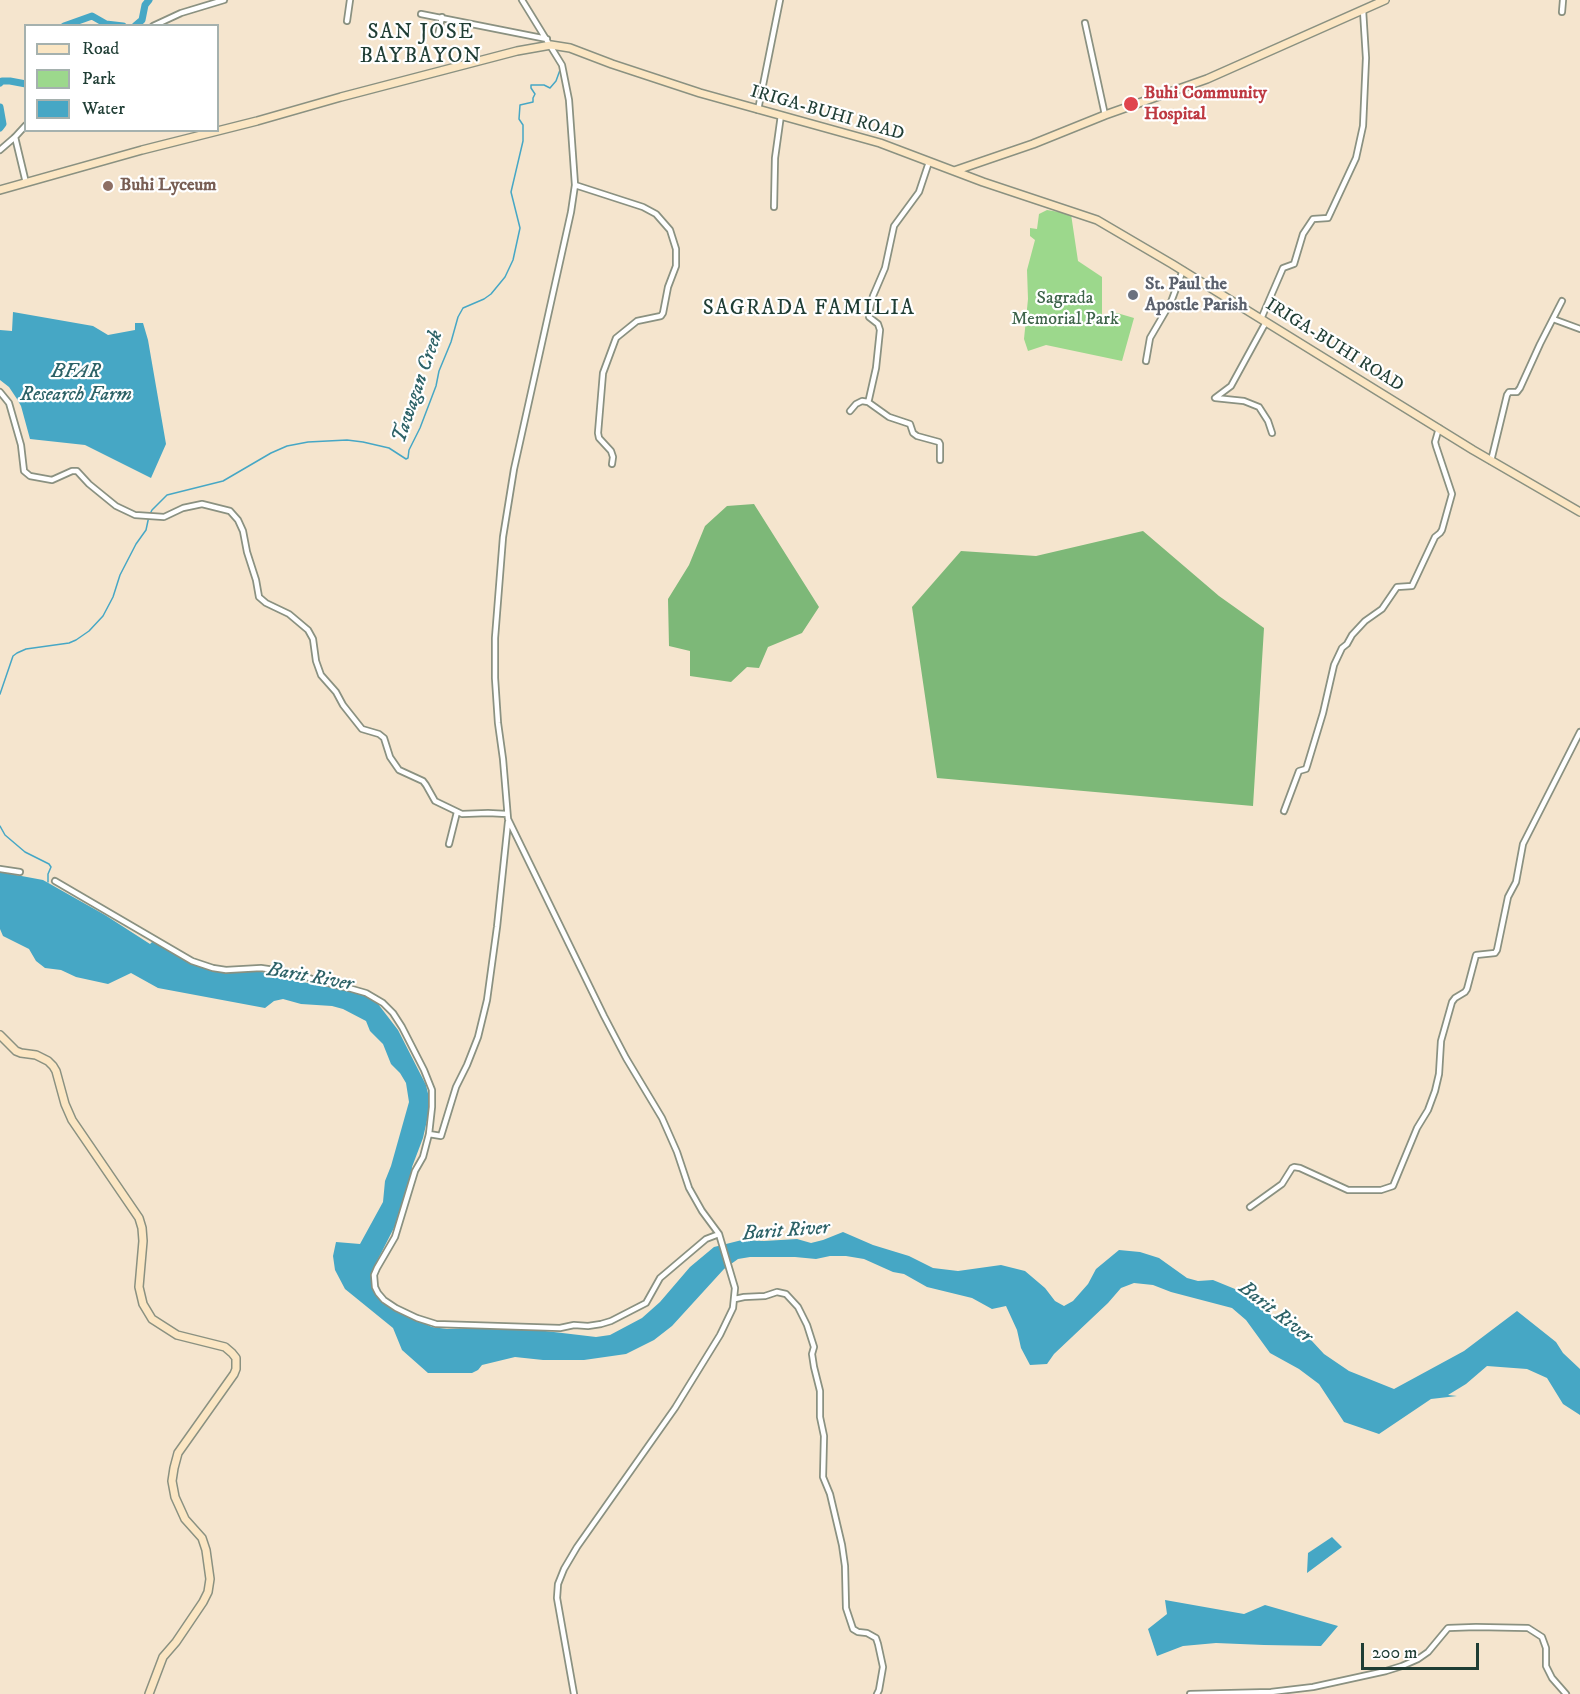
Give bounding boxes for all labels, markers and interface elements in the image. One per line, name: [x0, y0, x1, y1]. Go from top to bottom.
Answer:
district label: SAN JOSE BAYBAYON: [360, 21, 482, 71]
legend: [24, 24, 219, 132]
text: Road: [82, 38, 119, 60]
text: Park: [82, 68, 116, 90]
street label: IRIGA-BUHI ROAD: [748, 82, 906, 146]
place label: Buhi Community Hospital: [1144, 83, 1267, 125]
marker: Buhi Community Hospital: [1122, 95, 1140, 113]
text: Water: [82, 98, 125, 120]
place label: Buhi Lyceum: [120, 175, 217, 197]
marker: Buhi Lyceum: [101, 179, 115, 193]
place label: St. Paul the Apostle Parish: [1145, 274, 1248, 316]
park label: Sagrada Memorial Park: [1011, 288, 1119, 330]
marker: St. Paul the Apostle Parish: [1126, 288, 1140, 302]
street label: IRIGA-BUHI ROAD: [1261, 295, 1407, 397]
district label: SAGRADA FAMILIA: [703, 297, 915, 323]
water label: Tawagan Creek: [389, 327, 449, 447]
water label: BFAR Research Farm: [20, 361, 132, 408]
water label: Barit River: [265, 959, 355, 997]
water label: Barit River: [742, 1217, 830, 1247]
water label: Barit River: [1233, 1277, 1317, 1349]
scale bar: [1364, 1631, 1482, 1669]
text: 200 m: [1372, 1642, 1418, 1664]

